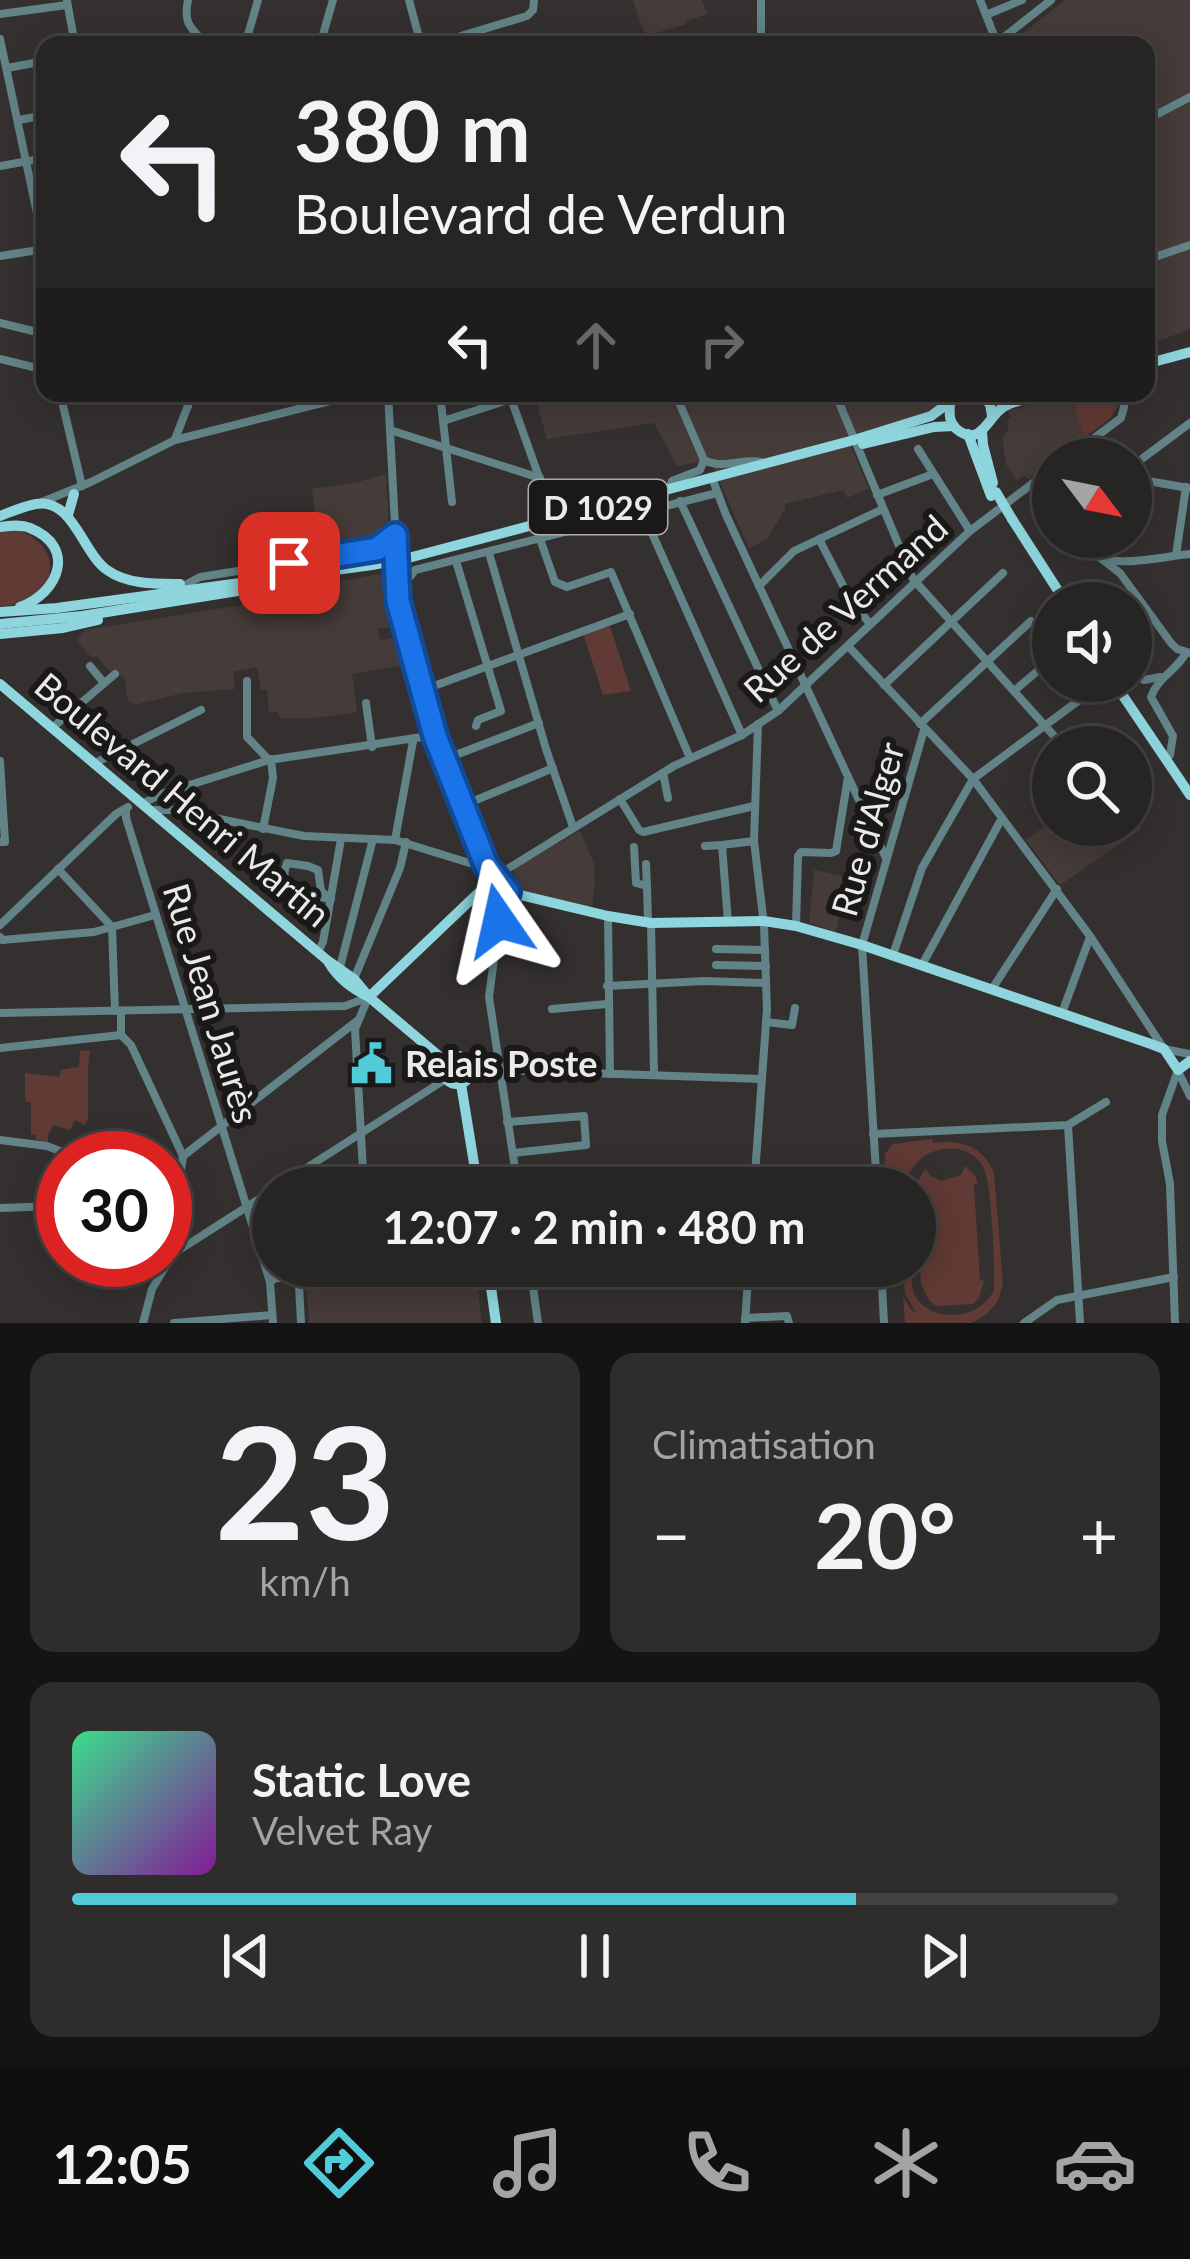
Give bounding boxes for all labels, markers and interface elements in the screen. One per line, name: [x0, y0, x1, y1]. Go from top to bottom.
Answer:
text: 380 m: [294, 79, 531, 180]
icon: left: [96, 84, 252, 240]
text: Boulevard de Verdun: [294, 181, 787, 246]
icon: left: [437, 312, 503, 378]
icon: ahead: [563, 312, 629, 378]
icon: right: [689, 312, 755, 378]
north arrow: [1032, 438, 1152, 558]
map controls: [1032, 438, 1152, 846]
road number: D 1029: [529, 480, 667, 534]
street label: Rue de Vermand: [734, 505, 956, 711]
pin: [238, 512, 340, 614]
icon: arrive: [256, 530, 322, 596]
button: sound: [1032, 582, 1152, 702]
street label: Boulevard Henri Martin: [27, 663, 339, 935]
button: search: [1032, 726, 1152, 846]
street label: Rue d'Alger: [821, 737, 913, 921]
position arrow: [436, 858, 562, 984]
street label: Rue Jean Jaurès: [155, 878, 269, 1128]
public building icon: Relais Poste: [348, 1040, 394, 1086]
place label: Relais Poste: [405, 1041, 598, 1085]
speed limit sign: 30: [36, 1131, 192, 1287]
text: 12:07 · 2 min · 480 m: [383, 1200, 805, 1254]
text: 23: [215, 1386, 395, 1573]
text: Climatisation: [652, 1421, 876, 1467]
text: 20°: [814, 1480, 956, 1588]
text: −: [652, 1495, 690, 1574]
text: +: [1080, 1495, 1118, 1574]
text: km/h: [259, 1558, 351, 1604]
text: Static Love: [252, 1753, 471, 1807]
text: Velvet Ray: [252, 1807, 432, 1853]
icon: previous: [213, 1923, 279, 1989]
icon: pause: [562, 1923, 628, 1989]
icon: next: [911, 1923, 977, 1989]
icon: directions: [297, 2121, 381, 2205]
icon: music: [486, 2121, 570, 2205]
icon: phone: [675, 2121, 759, 2205]
icon: climate: [864, 2121, 948, 2205]
icon: car: [1053, 2121, 1137, 2205]
text: 12:05: [53, 2131, 192, 2196]

